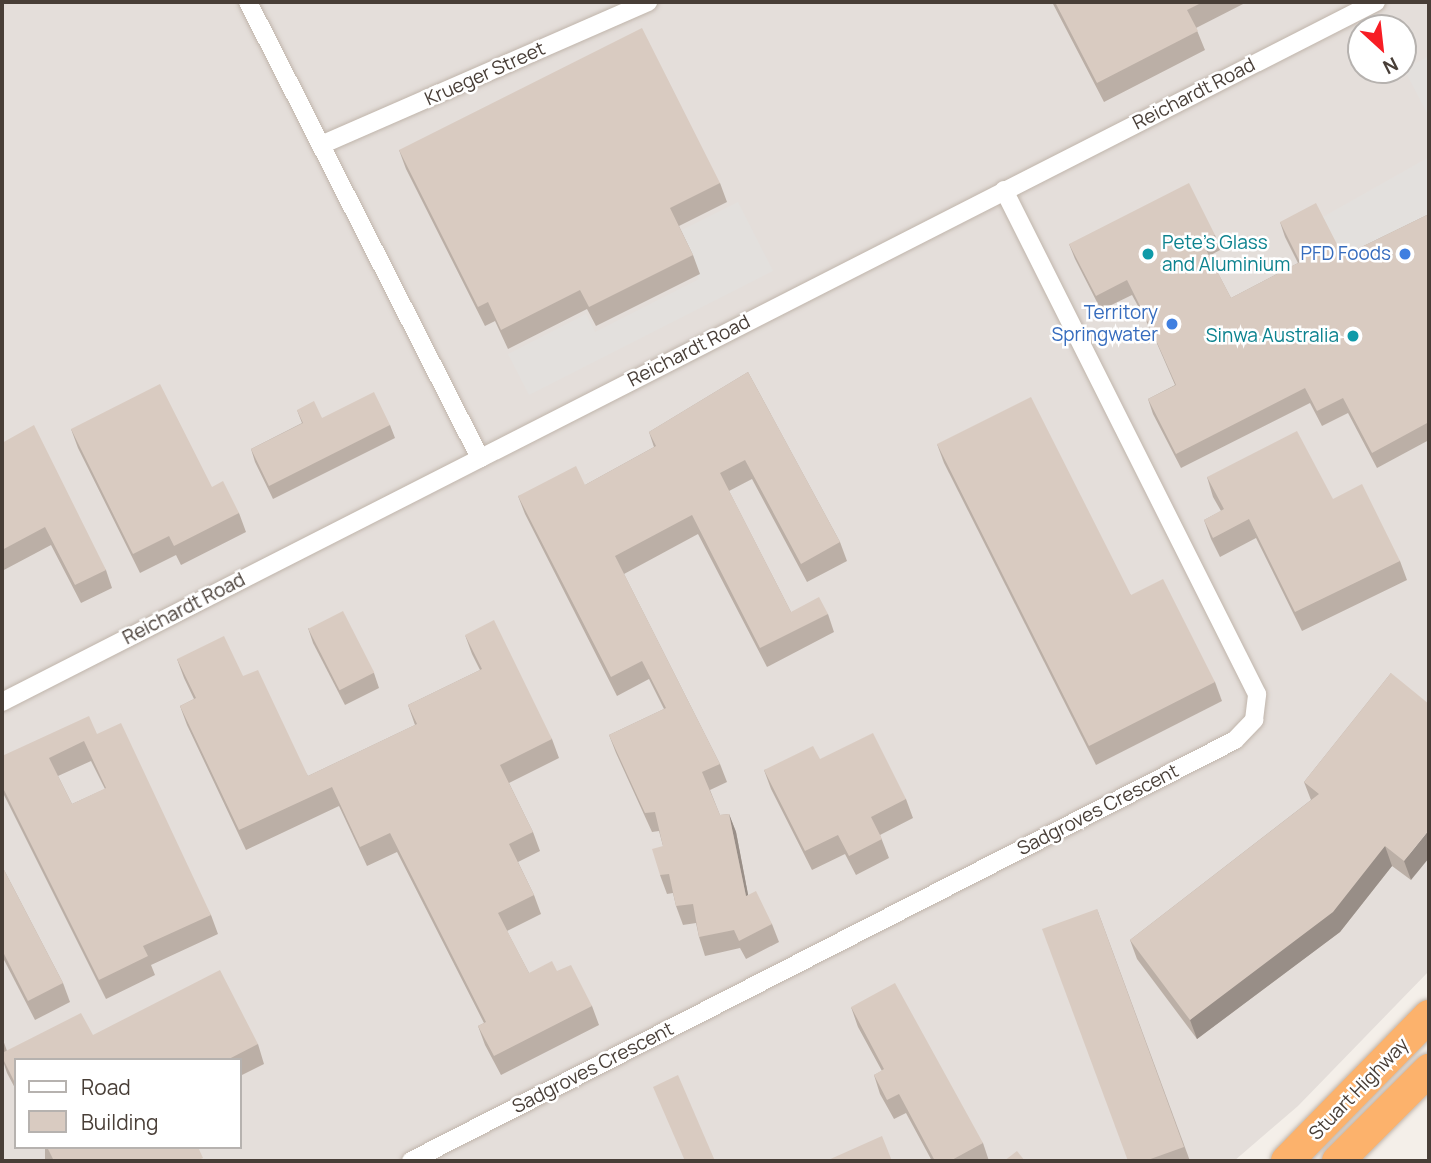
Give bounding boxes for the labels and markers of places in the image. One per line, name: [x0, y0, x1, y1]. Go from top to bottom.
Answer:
place label: Pete's Glass and Aluminium: [1162, 232, 1290, 276]
place label: PFD Foods: [1300, 243, 1391, 265]
marker: Pete's Glass and Aluminium: [1140, 246, 1156, 262]
marker: PFD Foods: [1397, 246, 1413, 262]
place label: Territory Springwater: [1051, 302, 1158, 346]
marker: Territory Springwater: [1164, 316, 1180, 332]
place label: Sinwa Australia: [1206, 325, 1339, 347]
marker: Sinwa Australia: [1345, 328, 1361, 344]

